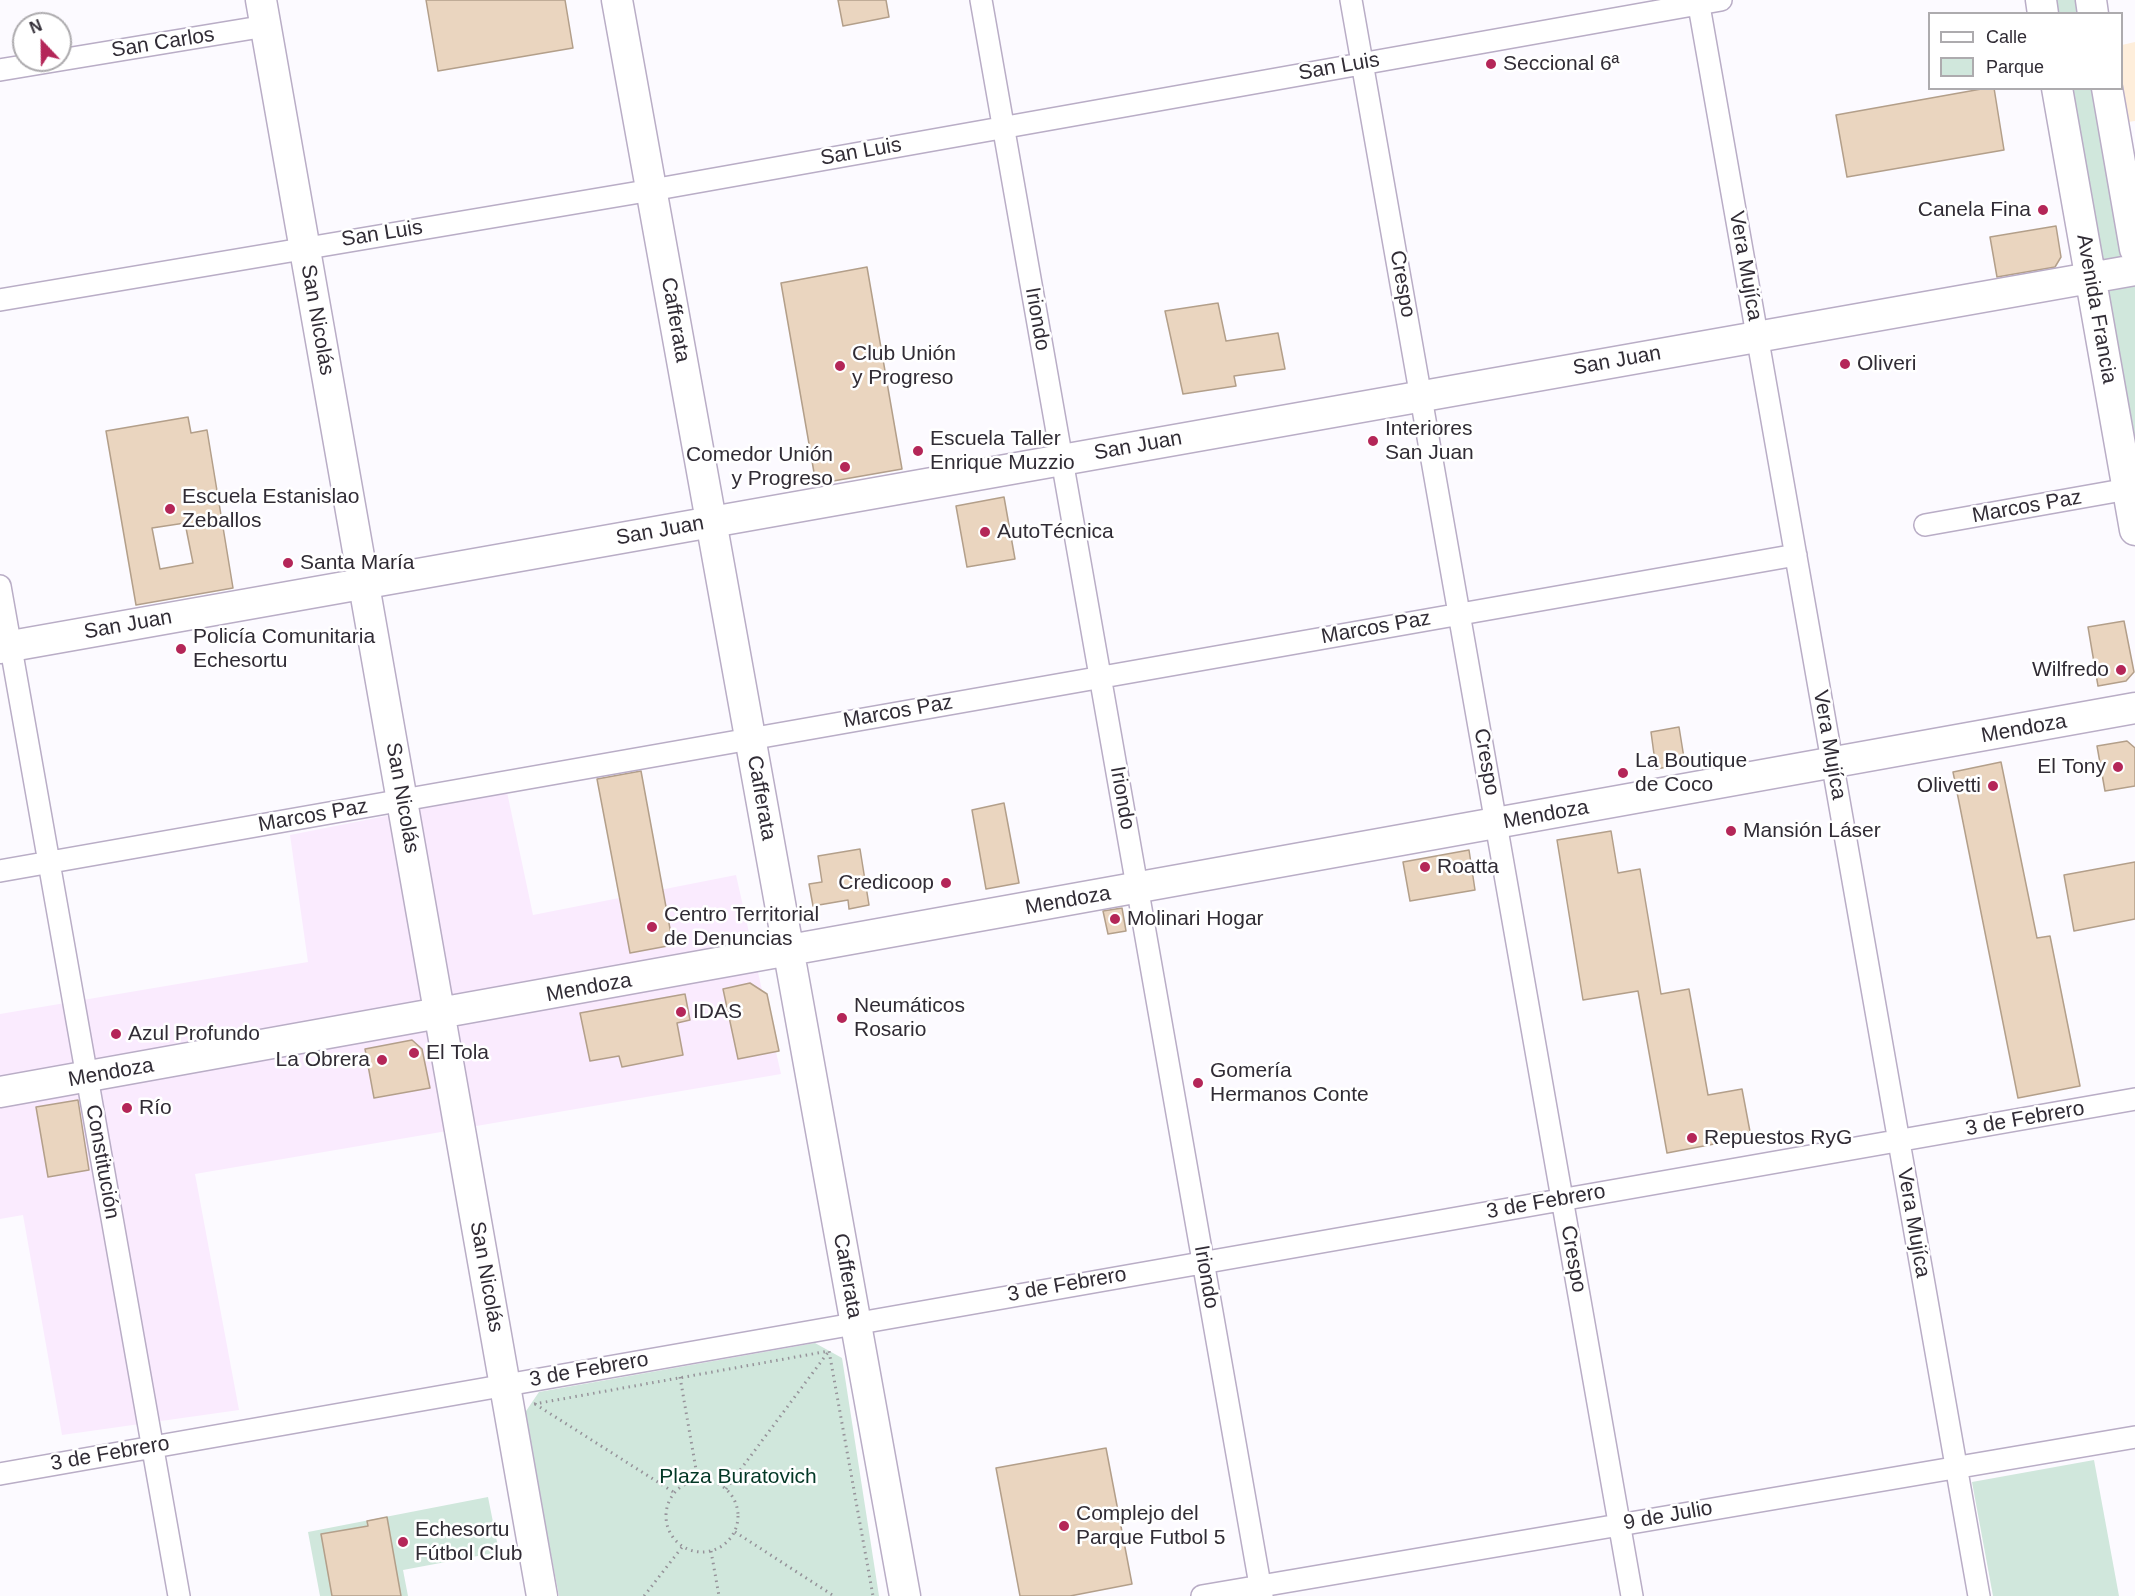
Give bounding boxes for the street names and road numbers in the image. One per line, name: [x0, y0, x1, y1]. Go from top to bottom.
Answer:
street label: San Carlos: [110, 22, 216, 64]
street label: San Luis: [1297, 47, 1381, 87]
street label: San Luis: [819, 132, 903, 172]
street label: Vera Mujíca: [1723, 209, 1767, 323]
street label: San Luis: [340, 215, 424, 253]
street label: Avenida Francia: [2070, 232, 2122, 386]
street label: Crespo: [1384, 248, 1420, 320]
street label: San Nicolás: [295, 263, 339, 377]
street label: Cafferata: [655, 275, 695, 365]
street label: Iriondo: [1019, 285, 1055, 353]
street label: San Juan: [1571, 341, 1663, 381]
street label: San Juan: [1092, 426, 1184, 466]
street label: Marcos Paz: [1970, 485, 2084, 529]
street label: San Juan: [614, 511, 706, 551]
street label: San Juan: [82, 605, 174, 645]
street label: Marcos Paz: [1319, 606, 1433, 650]
street label: Vera Mujíca: [1807, 688, 1851, 802]
street label: Marcos Paz: [841, 690, 955, 734]
street label: Mendoza: [1979, 709, 2069, 749]
street label: Crespo: [1468, 726, 1504, 798]
street label: San Nicolás: [380, 741, 424, 855]
street label: Cafferata: [741, 753, 781, 843]
street label: Iriondo: [1104, 764, 1140, 832]
street label: Marcos Paz: [256, 794, 370, 838]
street label: Mendoza: [1501, 795, 1591, 835]
street label: Mendoza: [1023, 881, 1113, 921]
street label: Mendoza: [544, 968, 634, 1008]
street label: Mendoza: [66, 1053, 156, 1093]
street label: 3 de Febrero: [1964, 1096, 2086, 1142]
street label: Constitución: [80, 1103, 124, 1221]
street label: Vera Mujíca: [1891, 1166, 1935, 1280]
street label: 3 de Febrero: [1485, 1179, 1607, 1225]
street label: San Nicolás: [464, 1220, 508, 1334]
street label: Crespo: [1555, 1223, 1591, 1295]
street label: Cafferata: [827, 1231, 867, 1321]
street label: Iriondo: [1188, 1243, 1224, 1311]
street label: 3 de Febrero: [1006, 1262, 1128, 1308]
street label: 3 de Febrero: [528, 1347, 650, 1393]
street label: 3 de Febrero: [49, 1431, 171, 1477]
street label: 9 de Julio: [1622, 1496, 1714, 1536]

